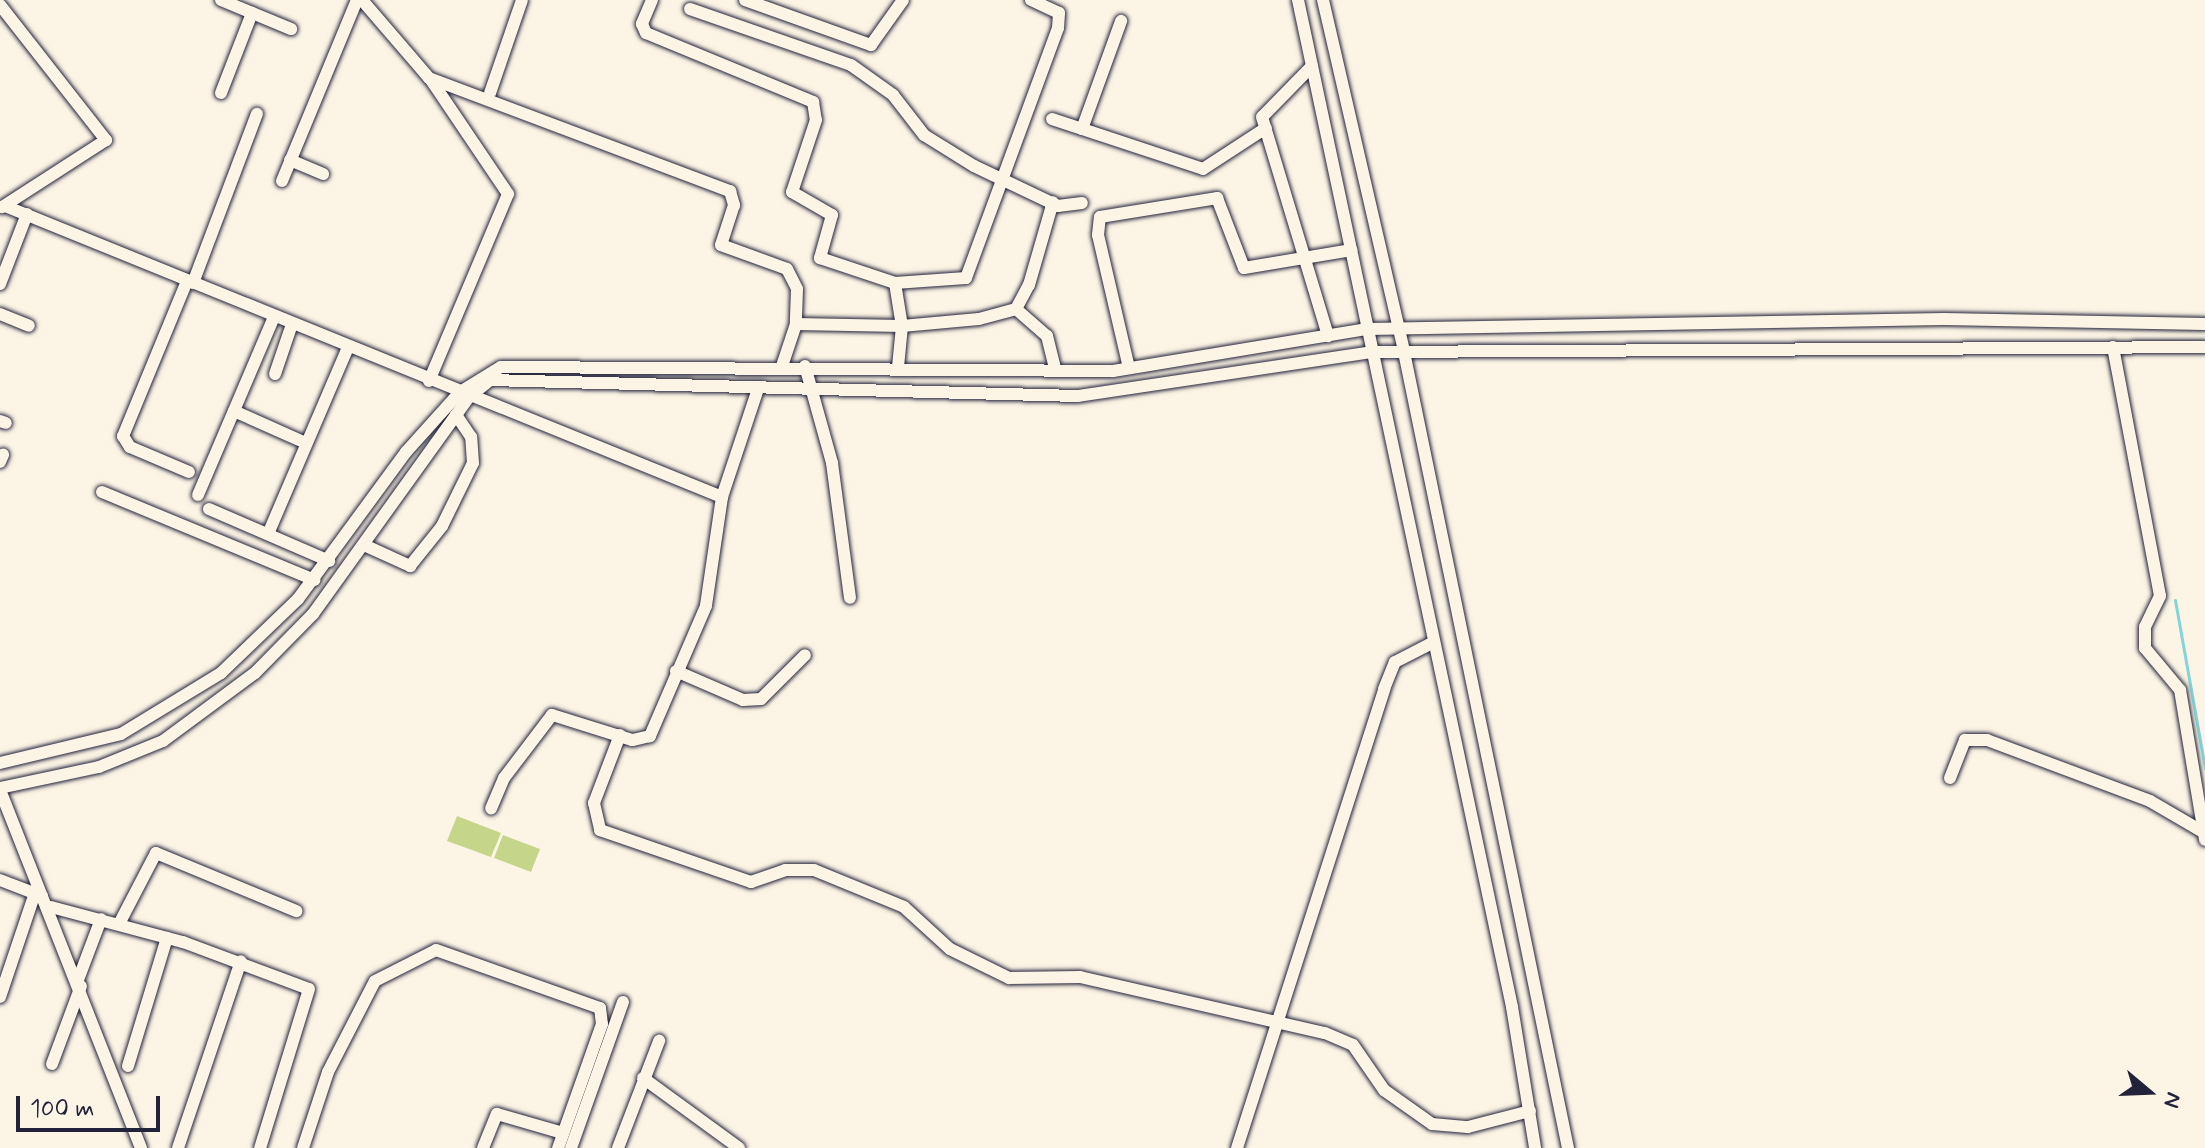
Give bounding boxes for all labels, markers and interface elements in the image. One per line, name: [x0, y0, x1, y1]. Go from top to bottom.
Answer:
north arrow: [2109, 1052, 2189, 1132]
scale bar: [20, 1080, 164, 1130]
text: N: [2156, 1088, 2187, 1111]
text: 100 m: [30, 1094, 94, 1125]

